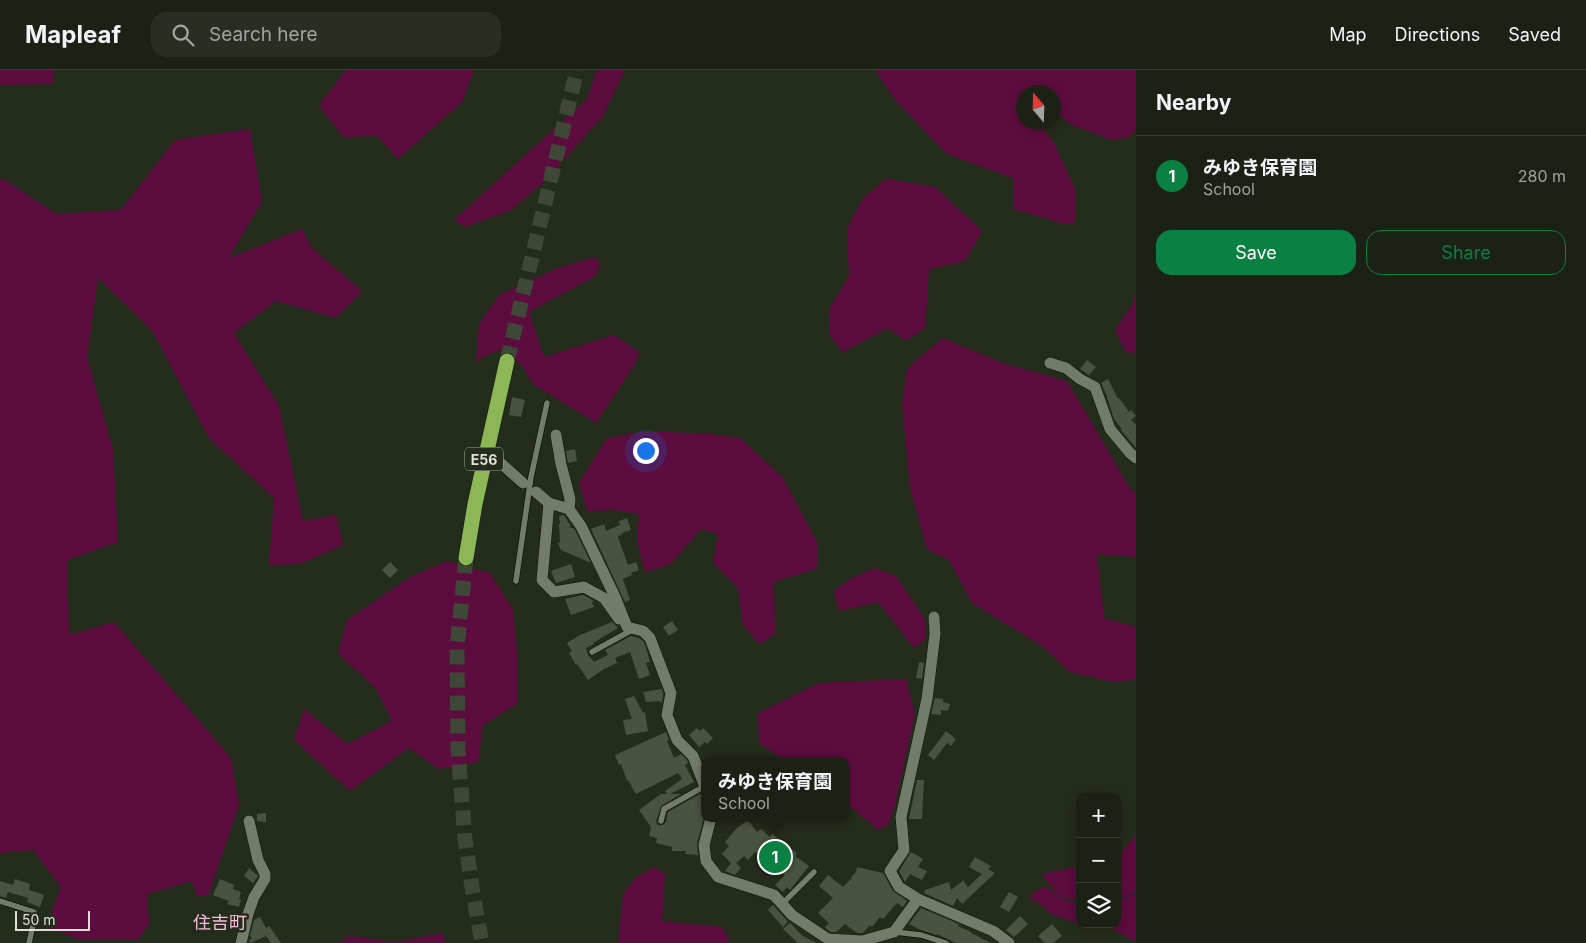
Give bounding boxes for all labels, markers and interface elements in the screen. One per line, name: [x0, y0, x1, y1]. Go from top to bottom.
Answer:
search box: [151, 12, 501, 57]
text: Mapleaf: [25, 20, 121, 49]
icon: search: [169, 21, 197, 49]
text: Search here: [209, 23, 318, 46]
text: Map: [1329, 24, 1367, 45]
text: Directions: [1395, 24, 1480, 45]
text: Saved: [1508, 24, 1561, 45]
north arrow: [1016, 85, 1061, 130]
text: Nearby: [1156, 90, 1231, 115]
text: みゆき保育園: [1203, 156, 1317, 179]
text: 1: [1169, 166, 1175, 186]
text: 280 m: [1518, 166, 1566, 186]
text: School: [1203, 179, 1255, 199]
button: Save: [1156, 230, 1356, 275]
button: Share: [1366, 230, 1566, 275]
your location: [633, 438, 659, 464]
road number: E56: [465, 448, 503, 470]
popup: [701, 757, 849, 822]
text: みゆき保育園: [718, 770, 832, 793]
text: School: [718, 793, 770, 813]
map controls: [1076, 793, 1121, 928]
button: +: [1076, 793, 1121, 838]
pin: 1: [759, 838, 791, 876]
button: −: [1076, 838, 1121, 883]
button: layers: [1076, 883, 1121, 928]
scale bar: [15, 908, 90, 931]
text: 50 m: [22, 911, 56, 928]
district label: 住吉町: [193, 912, 247, 933]

